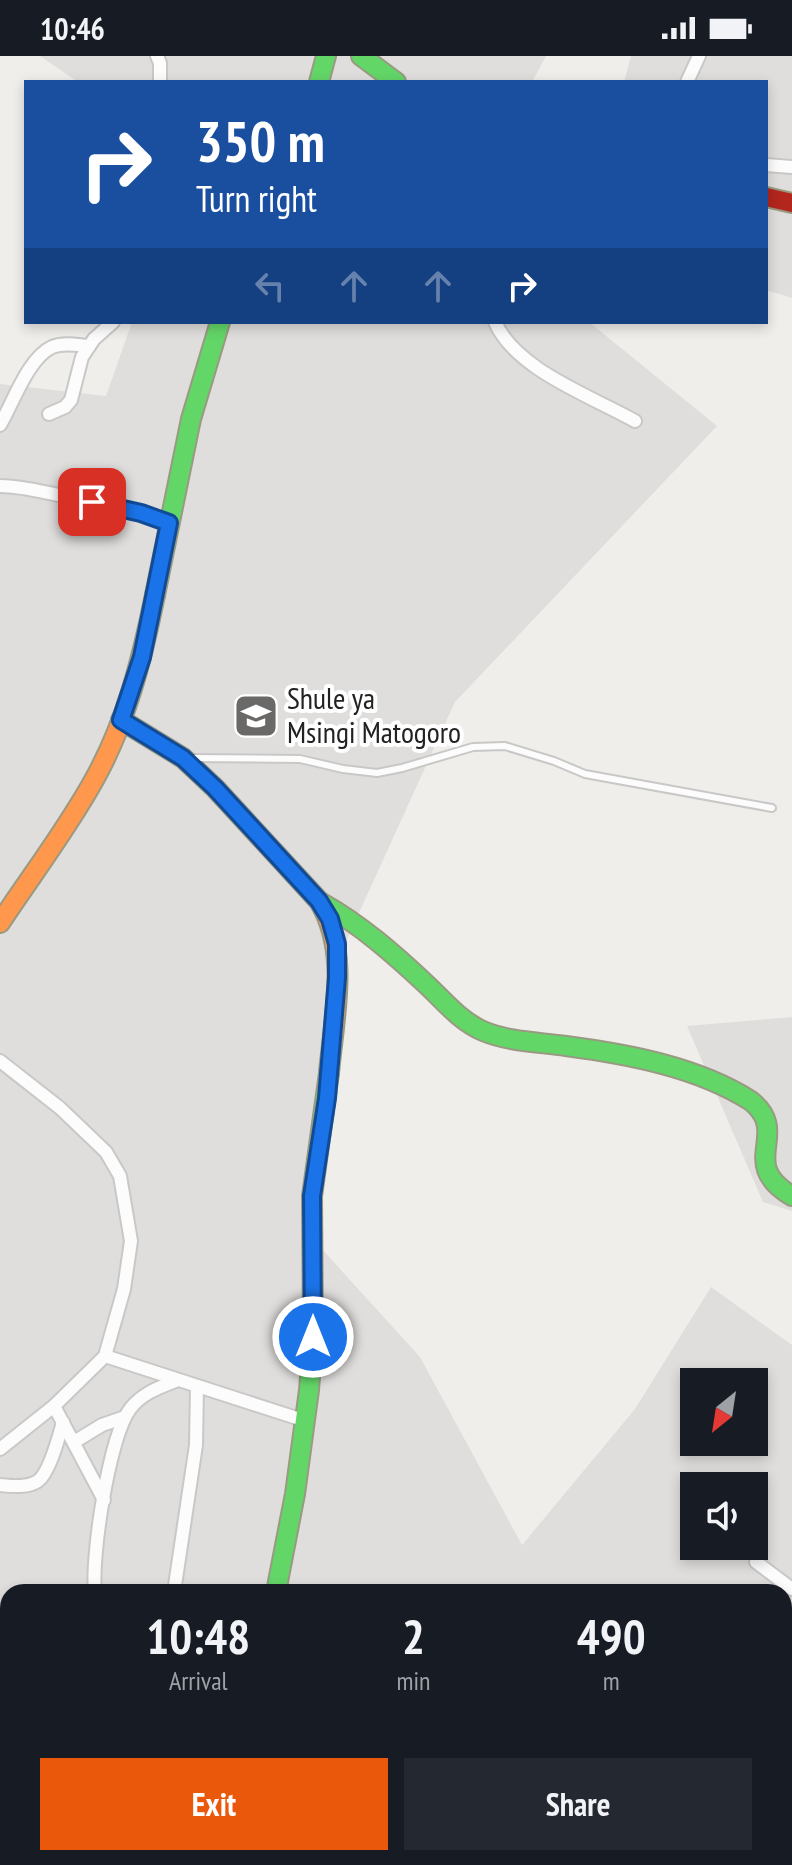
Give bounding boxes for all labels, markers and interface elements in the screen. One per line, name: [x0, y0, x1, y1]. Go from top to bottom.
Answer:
text: 10:46: [40, 9, 105, 48]
text: 350 m: [196, 105, 325, 177]
icon: right: [64, 112, 168, 216]
text: Turn right: [196, 175, 317, 222]
icon: left: [248, 264, 292, 308]
icon: ahead: [332, 264, 376, 308]
icon: ahead: [416, 264, 460, 308]
icon: right: [500, 264, 544, 308]
pin: [58, 468, 126, 536]
icon: arrive: [70, 480, 114, 524]
place label: Shule ya Msingi Matogoro: [287, 678, 461, 751]
school or university icon: Shule ya Msingi Matogoro: [232, 692, 280, 740]
position arrow: [271, 1295, 355, 1379]
north arrow: [680, 1368, 768, 1456]
map controls: [680, 1368, 768, 1560]
button: sound: [680, 1472, 768, 1560]
text: 10:48: [146, 1605, 250, 1667]
text: 2: [402, 1605, 425, 1667]
text: 490: [577, 1605, 646, 1667]
text: Arrival: [169, 1664, 228, 1697]
text: min: [396, 1664, 430, 1697]
text: m: [603, 1664, 620, 1697]
button: Exit: [40, 1758, 388, 1850]
button: Share: [404, 1758, 752, 1850]

